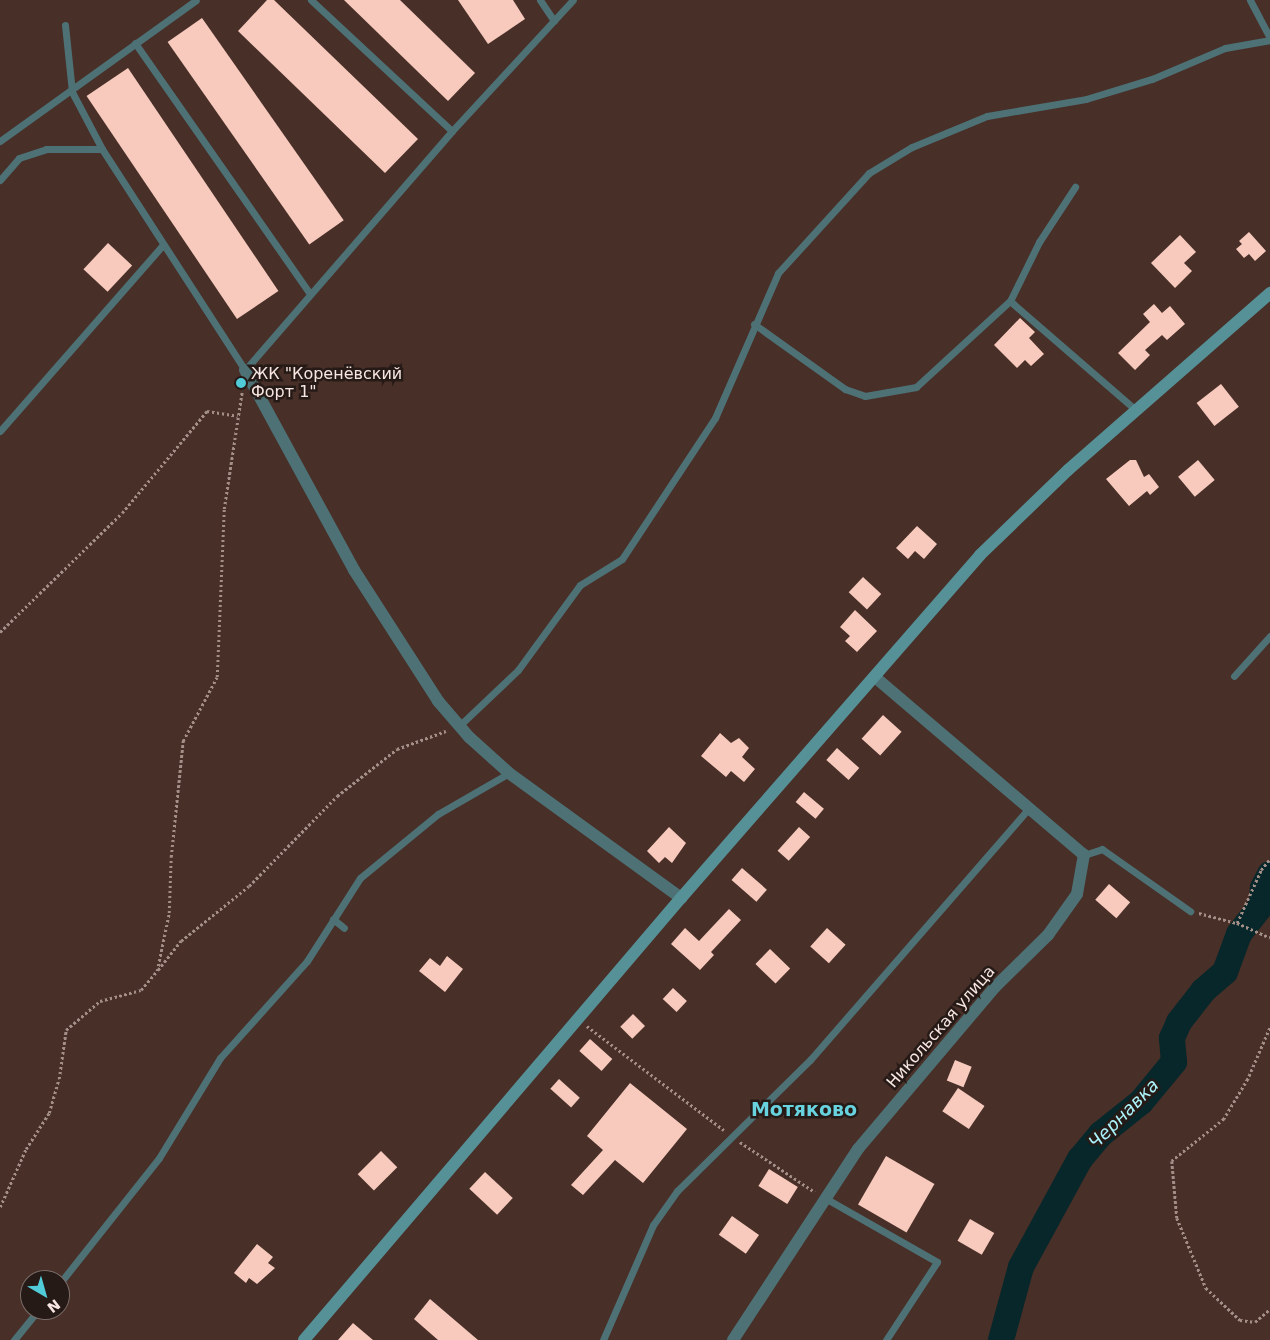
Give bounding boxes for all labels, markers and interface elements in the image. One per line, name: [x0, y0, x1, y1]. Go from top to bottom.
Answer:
place label: ЖК "Коренёвский Форт 1": [251, 364, 402, 402]
marker: ЖК "Коренёвский Форт 1": [235, 377, 247, 389]
street label: Никольская улица: [883, 962, 999, 1092]
water label: Чернавка: [1084, 1074, 1164, 1154]
district label: Мотяково: [751, 1099, 857, 1121]
north arrow: [20, 1270, 70, 1320]
text: N: [44, 1296, 63, 1316]

